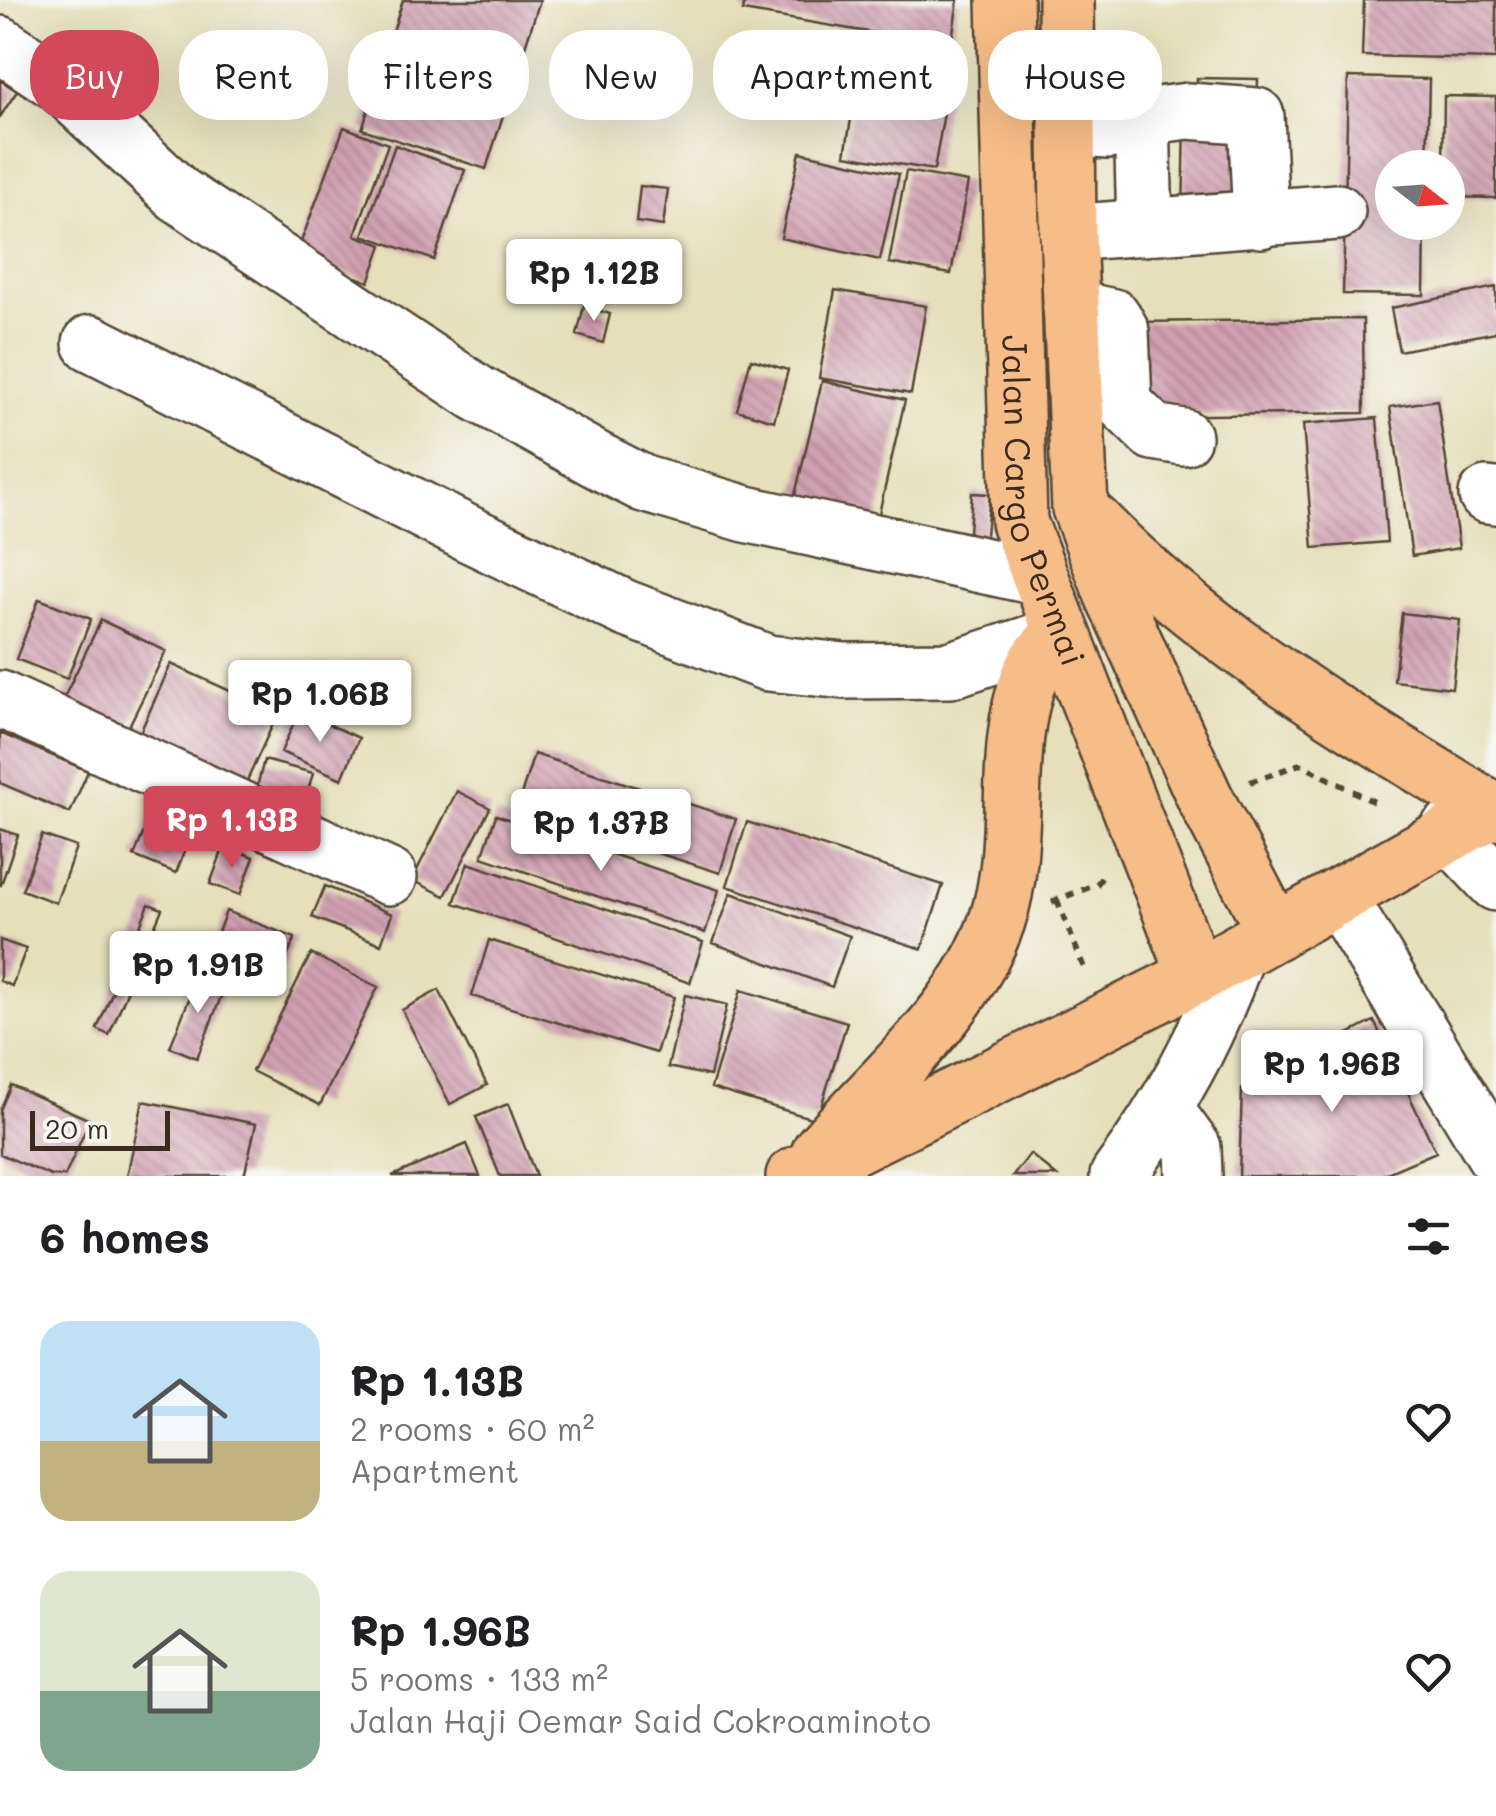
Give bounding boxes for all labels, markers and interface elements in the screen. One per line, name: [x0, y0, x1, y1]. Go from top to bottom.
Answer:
chip: Buy: [30, 30, 159, 120]
chip: Rent: [179, 30, 328, 120]
chip: Filters: [348, 30, 529, 120]
chip: New: [549, 30, 693, 120]
chip: Apartment: [713, 30, 968, 120]
chip: House: [988, 30, 1162, 120]
north arrow: [1375, 150, 1465, 240]
map controls: [1375, 150, 1465, 240]
pin: Rp 1.12B: [491, 239, 697, 324]
text: Rp 1.12B: [528, 250, 660, 292]
street label: Jalan Cargo Permai: [993, 334, 1098, 672]
pin: Rp 1.06B: [217, 660, 423, 745]
text: Rp 1.06B: [250, 671, 390, 713]
pin: Rp 1.13B: [129, 786, 335, 871]
pin: Rp 1.37B: [498, 789, 704, 874]
text: Rp 1.13B: [166, 797, 298, 839]
text: Rp 1.37B: [533, 800, 669, 842]
pin: Rp 1.91B: [95, 931, 301, 1016]
text: Rp 1.91B: [132, 942, 264, 984]
pin: Rp 1.96B: [1229, 1030, 1435, 1115]
text: Rp 1.96B: [1263, 1041, 1401, 1083]
scale bar: [30, 1106, 170, 1150]
text: 20 m: [45, 1110, 109, 1146]
text: 6 homes: [40, 1209, 210, 1264]
icon: filters: [1401, 1209, 1456, 1264]
text: Rp 1.13B: [350, 1352, 524, 1407]
icon: home: [120, 1361, 240, 1481]
icon: heart: [1401, 1394, 1456, 1449]
text: 2 rooms · 60 m²: [350, 1407, 594, 1449]
text: Apartment: [350, 1449, 519, 1491]
text: Rp 1.96B: [350, 1602, 531, 1657]
icon: home: [120, 1611, 240, 1731]
icon: heart: [1401, 1644, 1456, 1699]
text: 5 rooms · 133 m²: [350, 1657, 608, 1699]
text: Jalan Haji Oemar Said Cokroaminoto: [350, 1699, 931, 1741]

